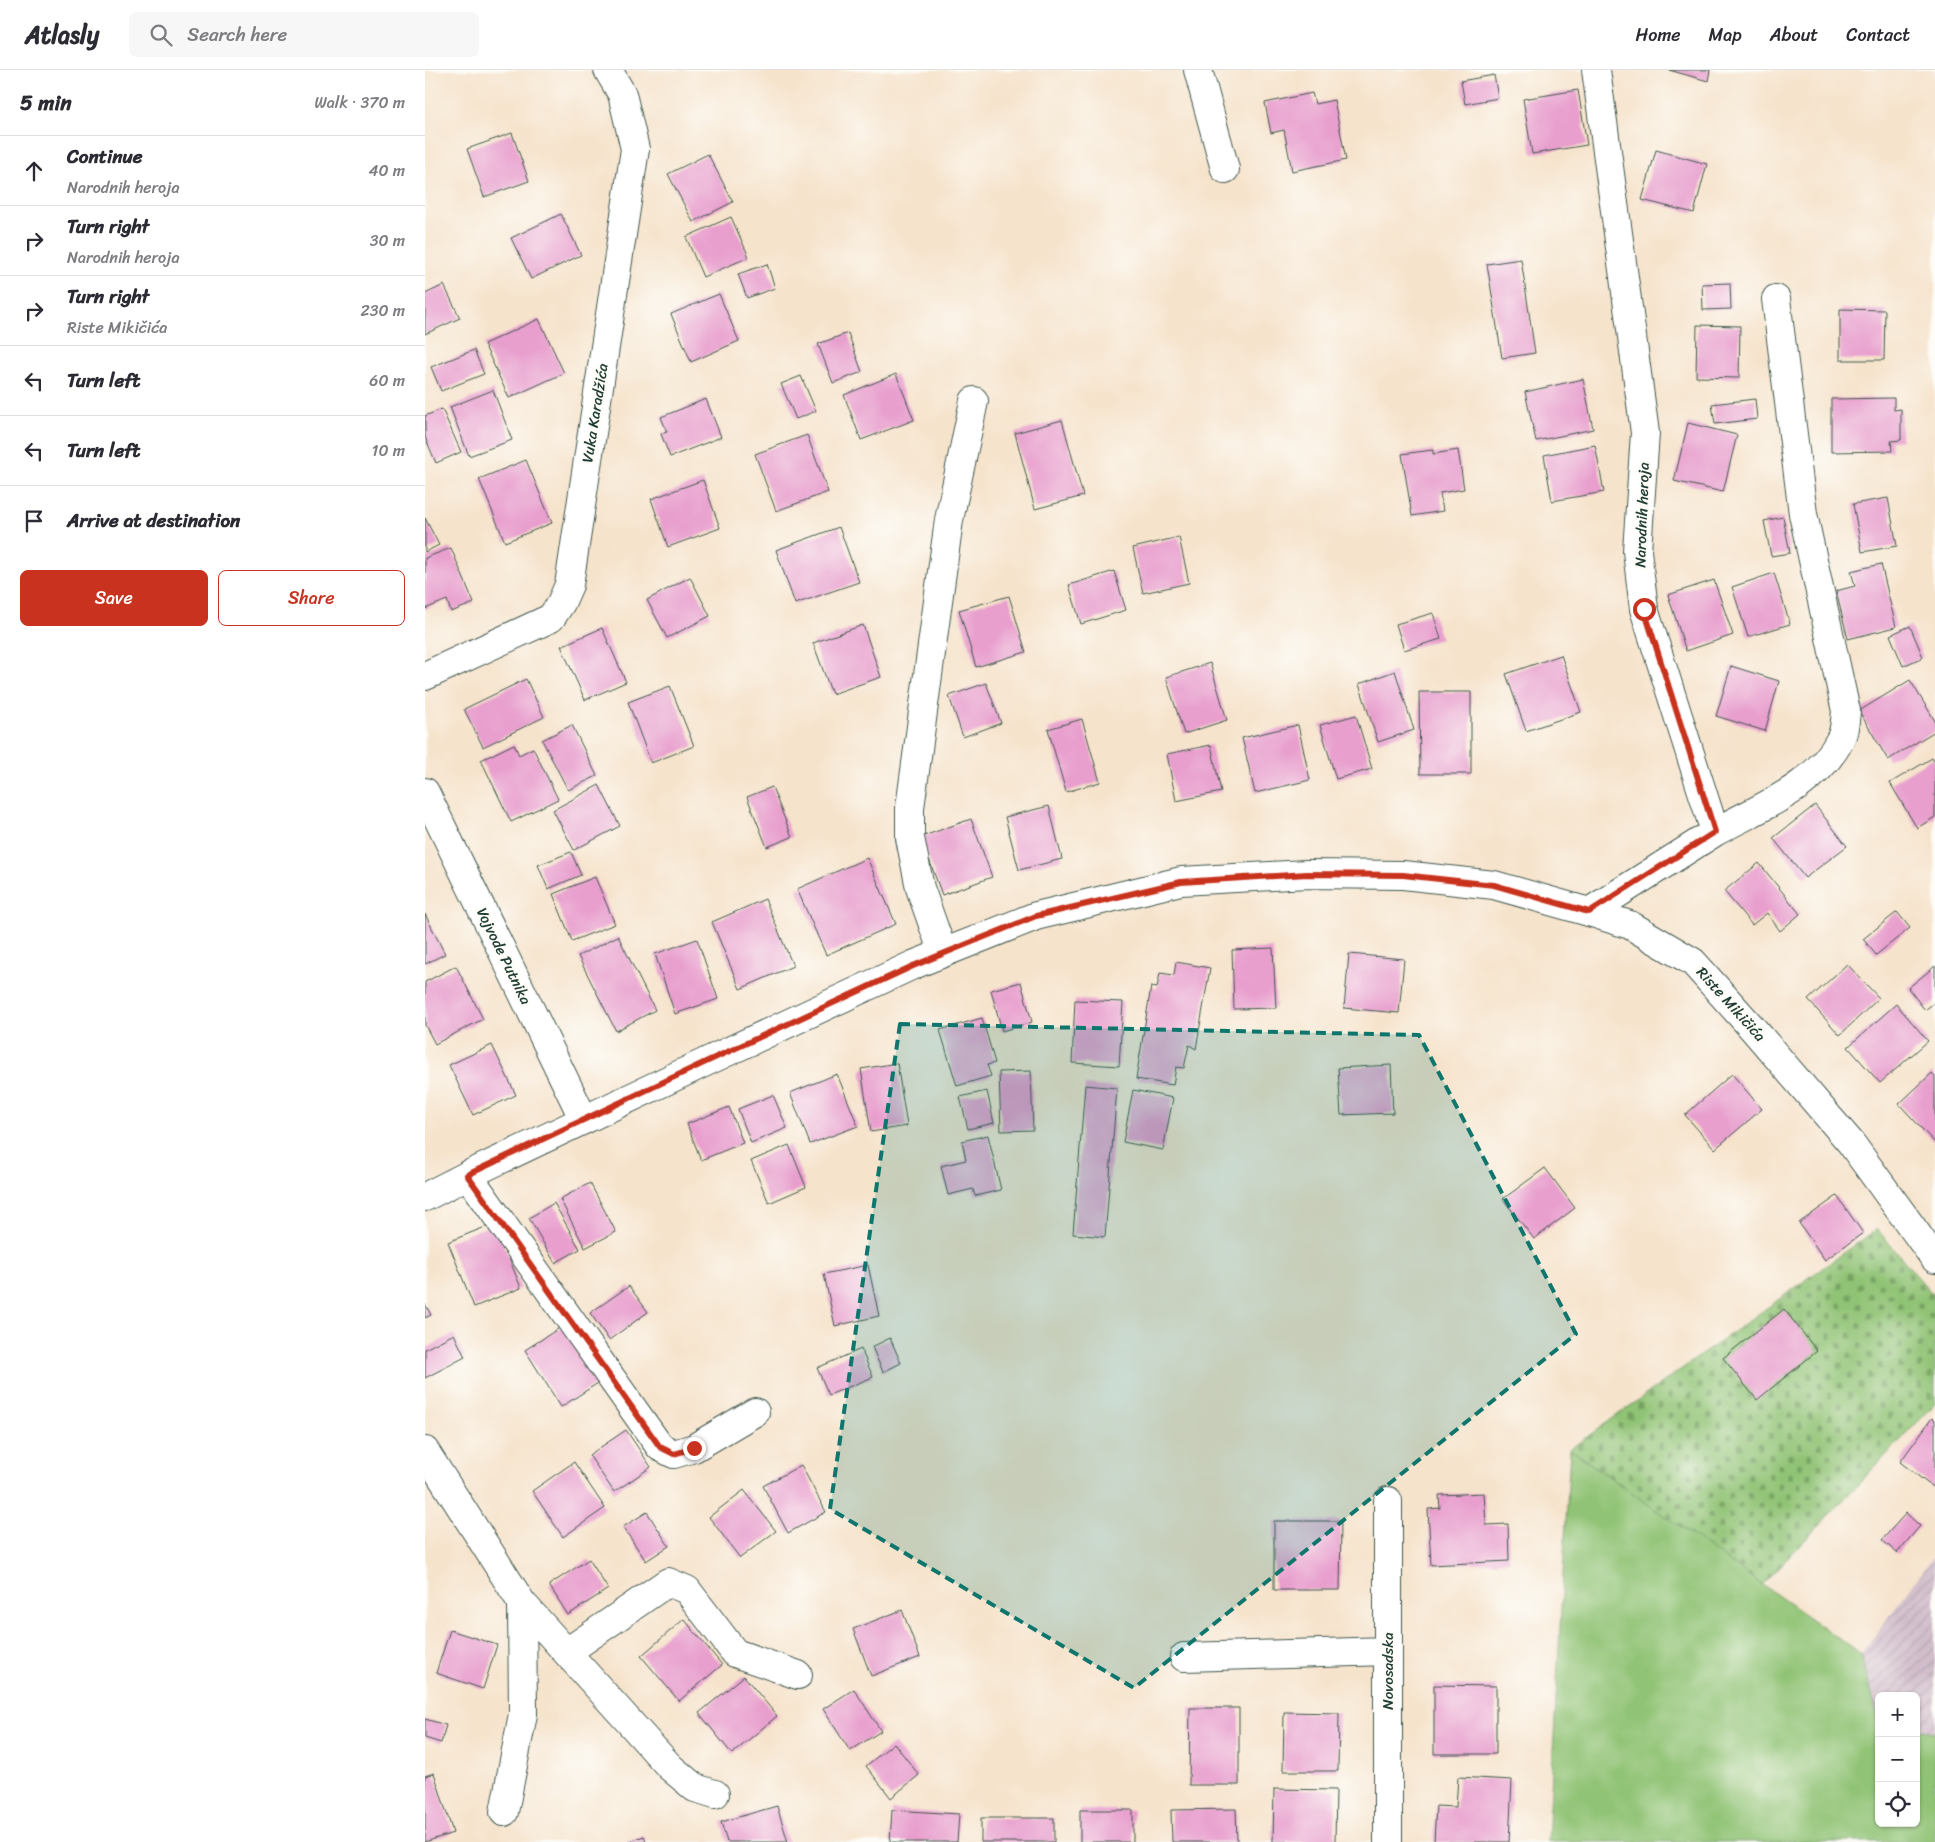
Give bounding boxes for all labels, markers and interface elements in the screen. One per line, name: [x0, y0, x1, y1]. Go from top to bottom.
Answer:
search box: [129, 12, 479, 57]
text: Atlasly: [25, 14, 99, 56]
text: Search here: [187, 18, 287, 51]
text: Home: [1636, 19, 1681, 51]
text: Map: [1709, 19, 1742, 51]
text: About: [1770, 19, 1818, 51]
text: Contact: [1846, 19, 1910, 51]
icon: search: [147, 21, 175, 49]
text: 5 min: [20, 84, 72, 122]
text: Walk · 370 m: [314, 88, 405, 117]
text: Continue: [67, 140, 143, 173]
text: 40 m: [368, 156, 405, 185]
icon: ahead: [20, 157, 48, 185]
text: Narodnih heroja: [67, 173, 179, 202]
text: Turn right: [67, 210, 149, 243]
text: 30 m: [370, 226, 405, 255]
icon: right: [20, 227, 48, 255]
text: Narodnih heroja: [67, 243, 179, 272]
text: Turn right: [67, 280, 149, 313]
text: 230 m: [360, 296, 405, 325]
icon: right: [20, 297, 48, 325]
text: Riste Mikičića: [67, 313, 167, 342]
street label: Vuka Karadžića: [574, 361, 616, 464]
text: Turn left: [67, 364, 140, 397]
text: 60 m: [369, 366, 405, 395]
icon: left: [20, 367, 48, 395]
text: Turn left: [67, 434, 140, 467]
text: 10 m: [372, 436, 405, 465]
icon: left: [20, 437, 48, 465]
street label: Narodnih heroja: [1627, 461, 1657, 568]
text: Arrive at destination: [67, 504, 240, 537]
icon: arrive: [20, 507, 48, 535]
button: Save: [20, 570, 208, 626]
button: Share: [218, 570, 405, 626]
route start: [1633, 598, 1656, 621]
street label: Vojvode Putnika: [469, 903, 539, 1009]
street label: Riste Mikičića: [1690, 960, 1772, 1048]
route end: [683, 1437, 706, 1460]
street label: Novosadska: [1375, 1632, 1401, 1710]
map controls: [1875, 1692, 1920, 1827]
button: +: [1875, 1692, 1920, 1737]
button: −: [1875, 1737, 1920, 1782]
button: locate: [1875, 1782, 1920, 1827]

